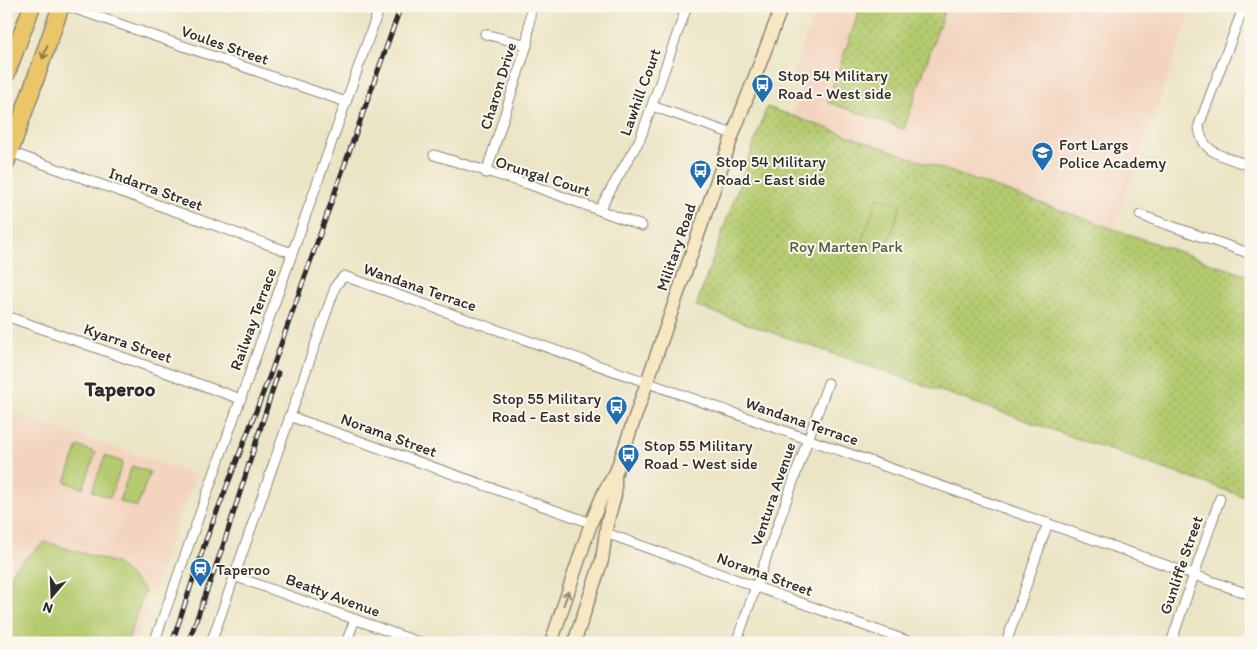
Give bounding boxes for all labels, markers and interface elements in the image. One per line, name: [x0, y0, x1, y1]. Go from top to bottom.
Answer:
street label: Voules Street: [179, 21, 271, 69]
street label: Charon Drive: [476, 40, 520, 132]
one-way arrow: [40, 44, 49, 59]
street label: Lawhill Court: [615, 46, 665, 138]
place label: Stop 54 Military Road - West side: [778, 66, 892, 103]
bus stop icon: Stop 54 Military Road - West side: [750, 72, 774, 103]
place label: Fort Largs Police Academy: [1059, 135, 1166, 172]
school or university icon: Fort Largs Police Academy: [1031, 141, 1055, 172]
street label: Orungal Court: [493, 152, 593, 200]
place label: Stop 54 Military Road - East side: [716, 152, 826, 189]
bus stop icon: Stop 54 Military Road - East side: [688, 158, 712, 189]
street label: Indarra Street: [106, 163, 206, 215]
street label: Military Road: [652, 200, 700, 293]
park label: Roy Marten Park: [789, 237, 903, 256]
street label: Wandana Terrace: [361, 259, 479, 315]
street label: Railway Terrace: [226, 265, 280, 373]
street label: Kyarra Street: [81, 319, 175, 367]
district label: Taperoo: [83, 376, 156, 402]
place label: Stop 55 Military Road - East side: [492, 389, 601, 426]
street label: Wandana Terrace: [743, 393, 861, 449]
bus stop icon: Stop 55 Military Road - East side: [605, 395, 629, 426]
street label: Norama Street: [338, 409, 440, 461]
place label: Stop 55 Military Road - West side: [644, 436, 758, 473]
street label: Ventura Avenue: [746, 439, 800, 548]
bus stop icon: Stop 55 Military Road - West side: [616, 442, 640, 473]
street label: Gunliffe Street: [1155, 513, 1207, 617]
street label: Norama Street: [714, 548, 816, 600]
station icon: Taperoo: [188, 557, 212, 588]
place label: Taperoo: [216, 560, 270, 579]
street label: Beatty Avenue: [283, 569, 383, 621]
north arrow: [28, 572, 78, 622]
one-way arrow: [562, 591, 571, 606]
text: N: [41, 598, 55, 617]

